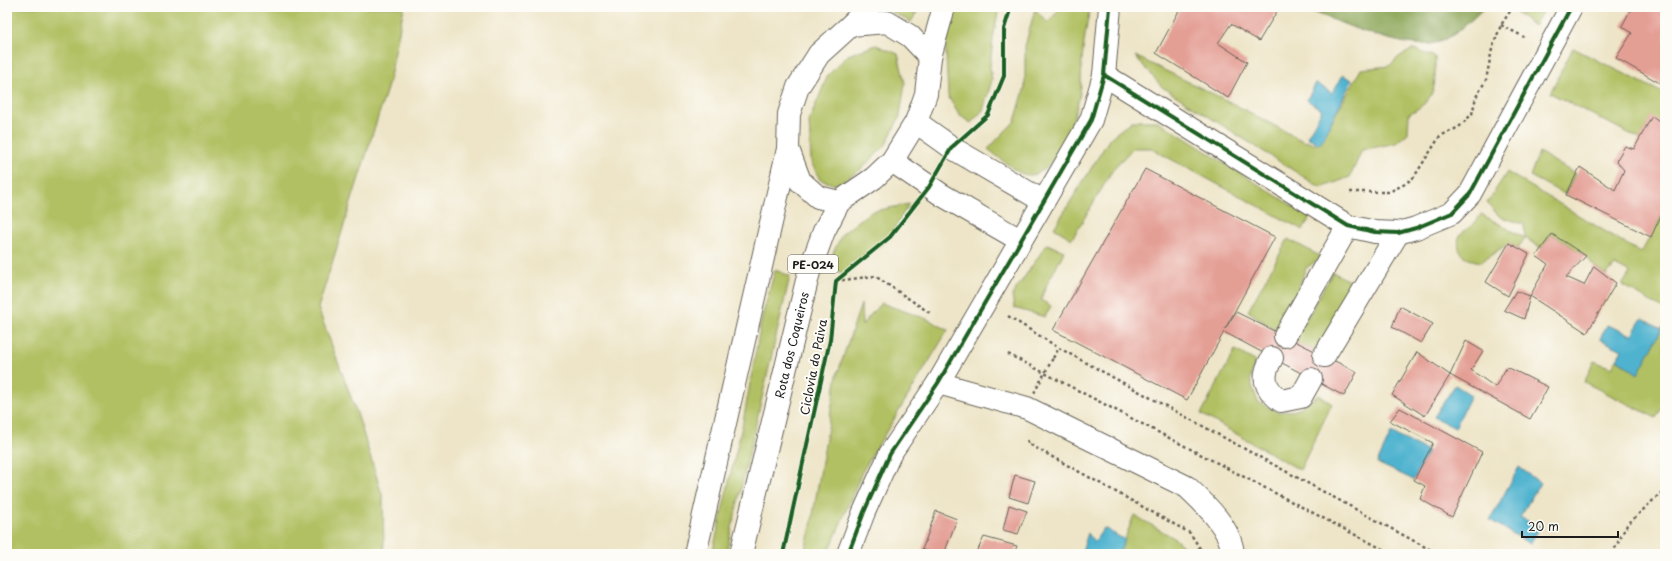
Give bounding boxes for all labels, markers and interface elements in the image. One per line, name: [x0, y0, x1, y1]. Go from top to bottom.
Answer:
road number: PE-024: [788, 255, 838, 273]
street label: Rota dos Coqueiros: [770, 289, 813, 400]
street label: Ciclovia do Paiva: [795, 317, 831, 416]
scale bar: [1522, 513, 1618, 539]
text: 20 m: [1528, 517, 1559, 535]

